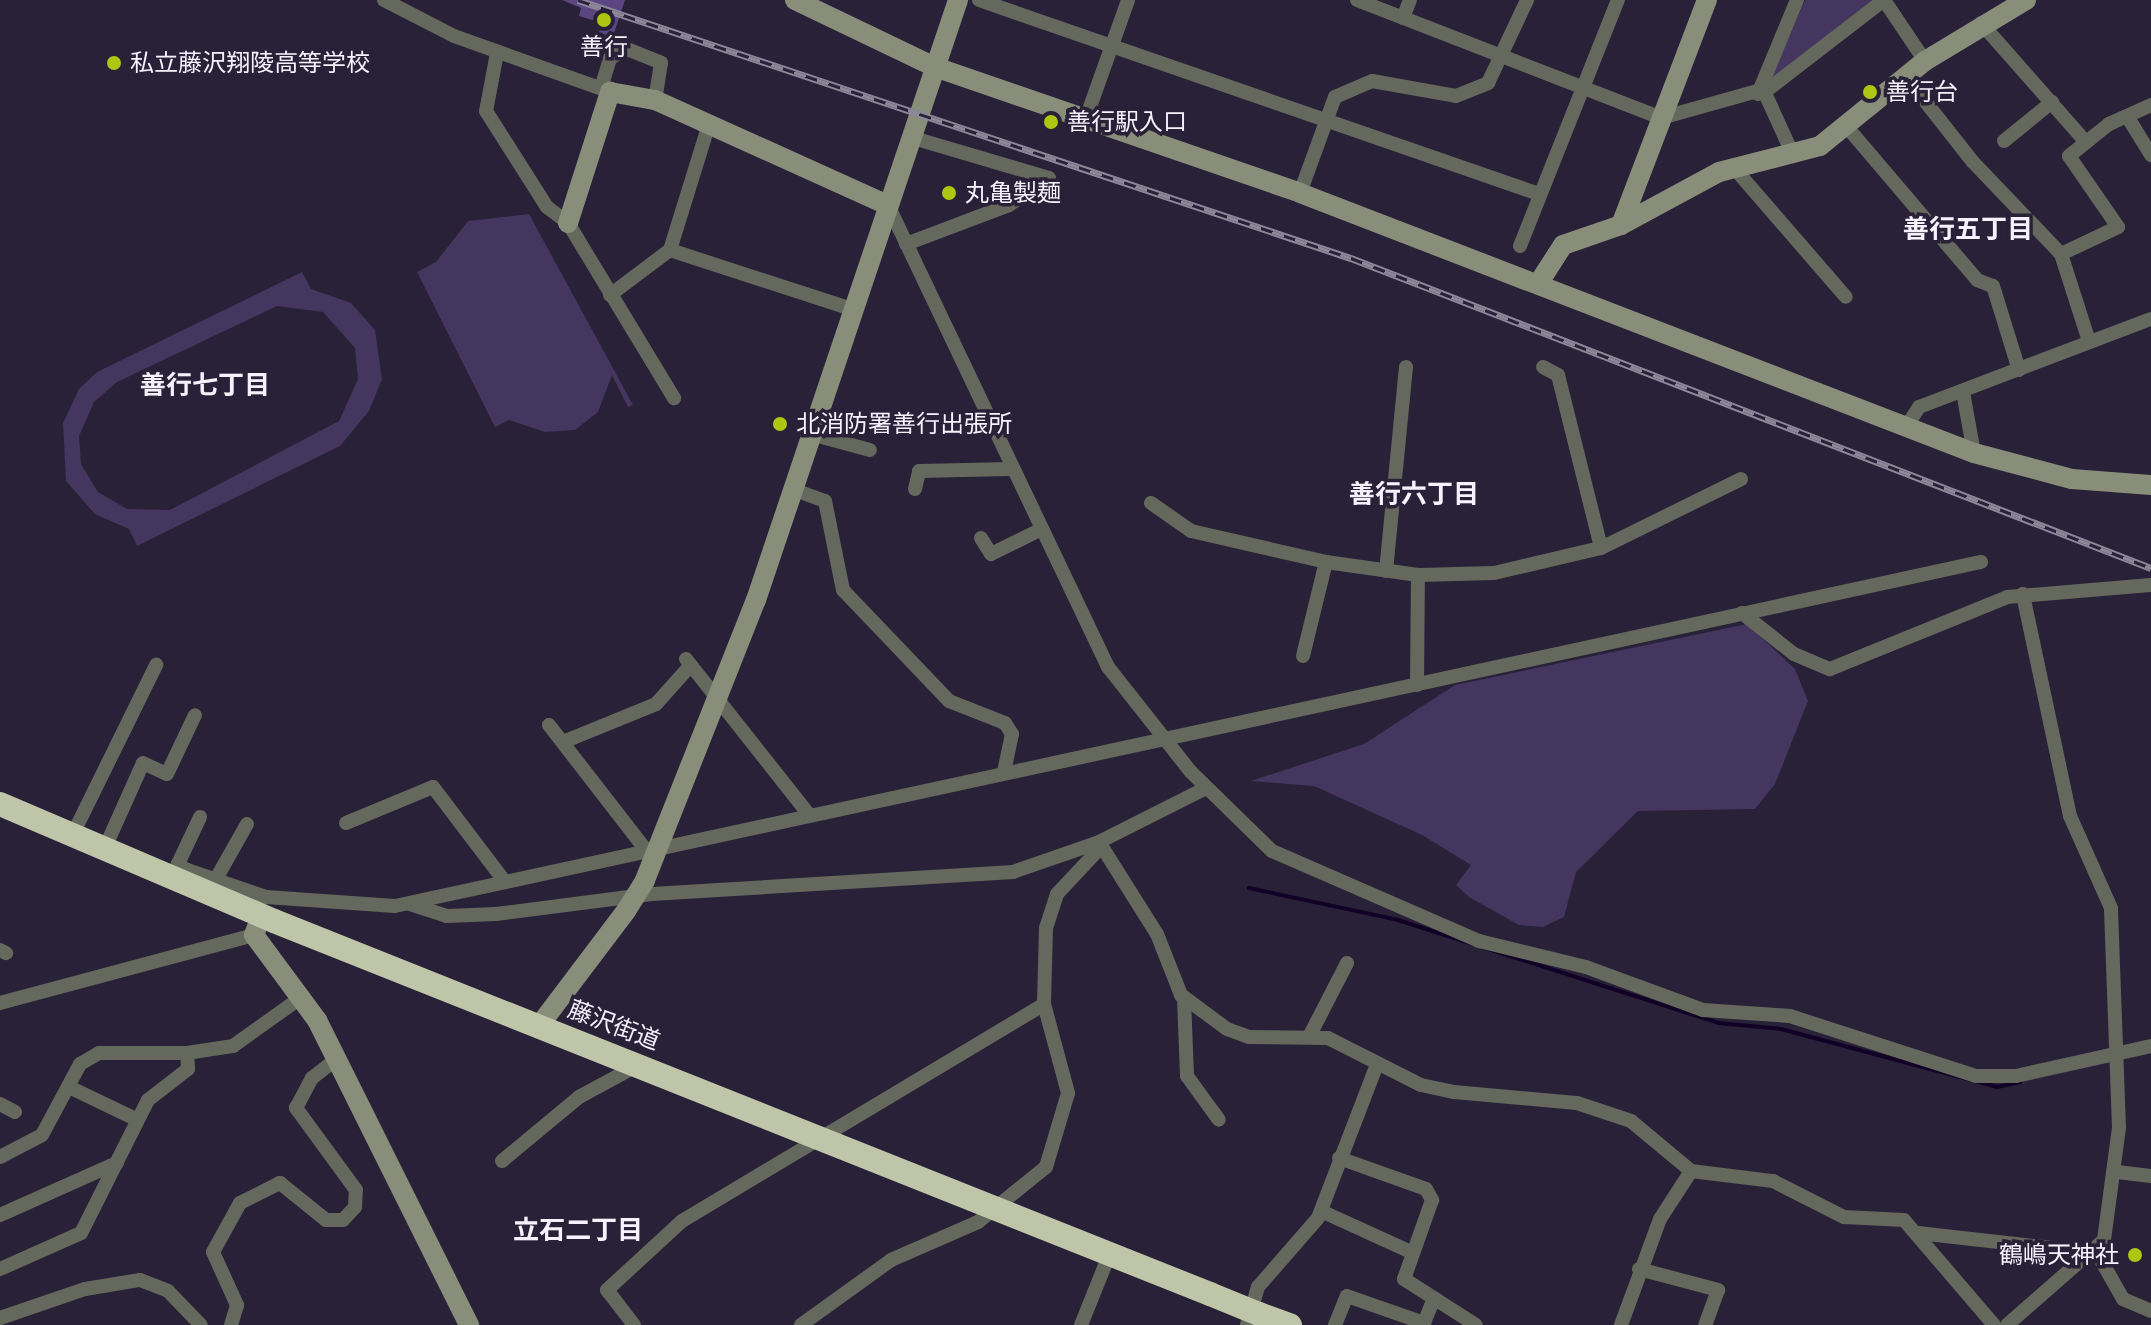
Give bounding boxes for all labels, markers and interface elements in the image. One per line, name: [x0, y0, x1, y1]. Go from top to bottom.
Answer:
marker: 善行: [595, 11, 613, 29]
place label: 善行: [580, 33, 628, 61]
place label: 私立藤沢翔陵高等学校: [130, 49, 370, 77]
marker: 私立藤沢翔陵高等学校: [105, 54, 123, 72]
place label: 善行台: [1886, 78, 1958, 106]
marker: 善行台: [1861, 83, 1879, 101]
place label: 善行駅入口: [1067, 108, 1187, 136]
marker: 善行駅入口: [1042, 113, 1060, 131]
place label: 丸亀製麺: [965, 179, 1061, 207]
marker: 丸亀製麺: [940, 184, 958, 202]
district label: 善行五丁目: [1903, 214, 2033, 246]
district label: 善行七丁目: [140, 370, 270, 402]
place label: 北消防署善行出張所: [796, 410, 1012, 438]
marker: 北消防署善行出張所: [771, 415, 789, 433]
district label: 善行六丁目: [1349, 479, 1479, 511]
street label: 藤沢街道: [564, 994, 664, 1056]
district label: 立石二丁目: [513, 1215, 643, 1247]
place label: 鶴嶋天神社: [1999, 1241, 2119, 1269]
marker: 鶴嶋天神社: [2126, 1246, 2144, 1264]

